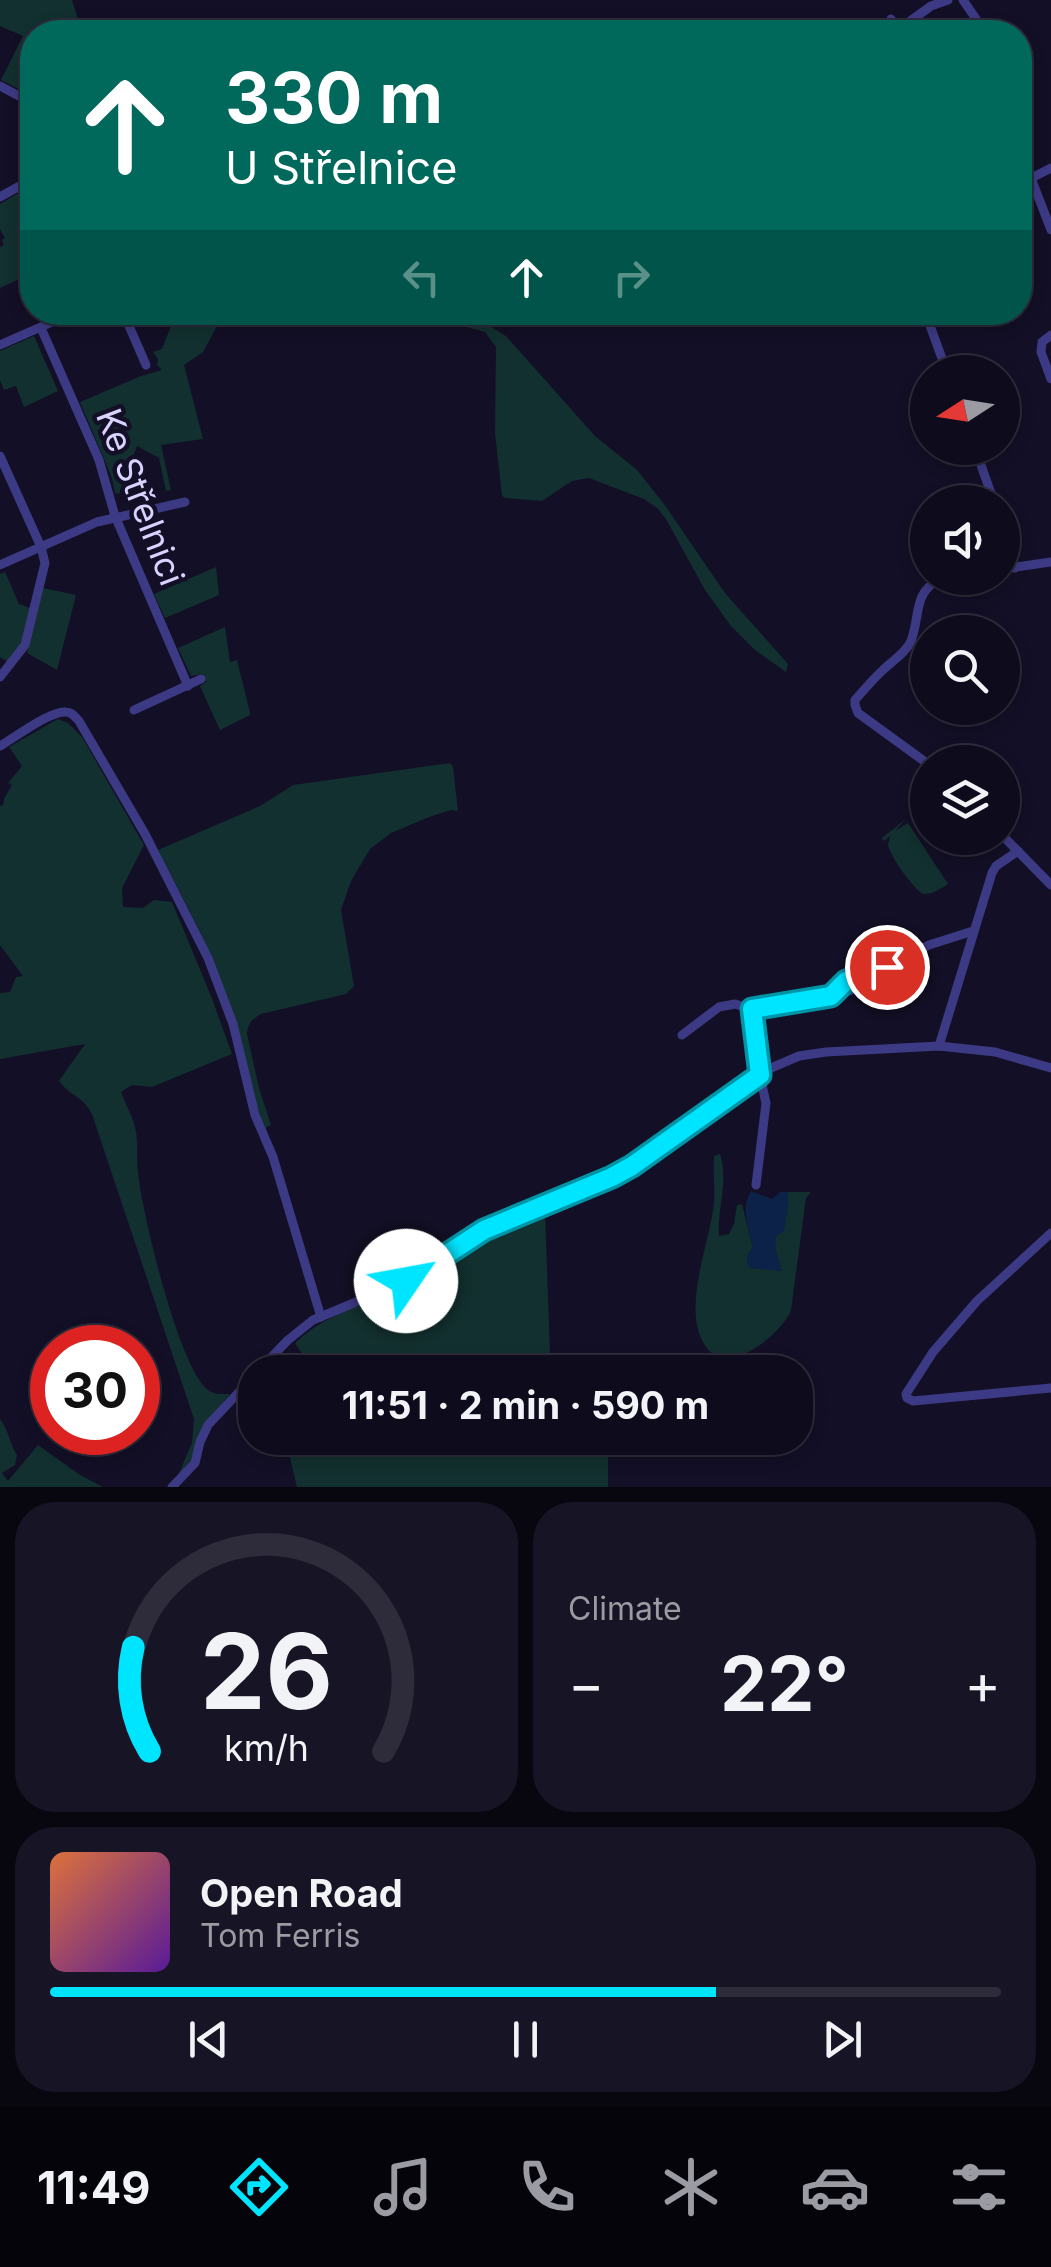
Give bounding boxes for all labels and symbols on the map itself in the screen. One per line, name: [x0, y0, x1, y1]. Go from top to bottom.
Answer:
north arrow: [910, 355, 1020, 465]
street label: Ke Střelnici: [88, 403, 194, 591]
pin: [845, 925, 930, 1010]
position arrow: [354, 1229, 458, 1333]
speed limit sign: 30: [30, 1325, 160, 1455]

